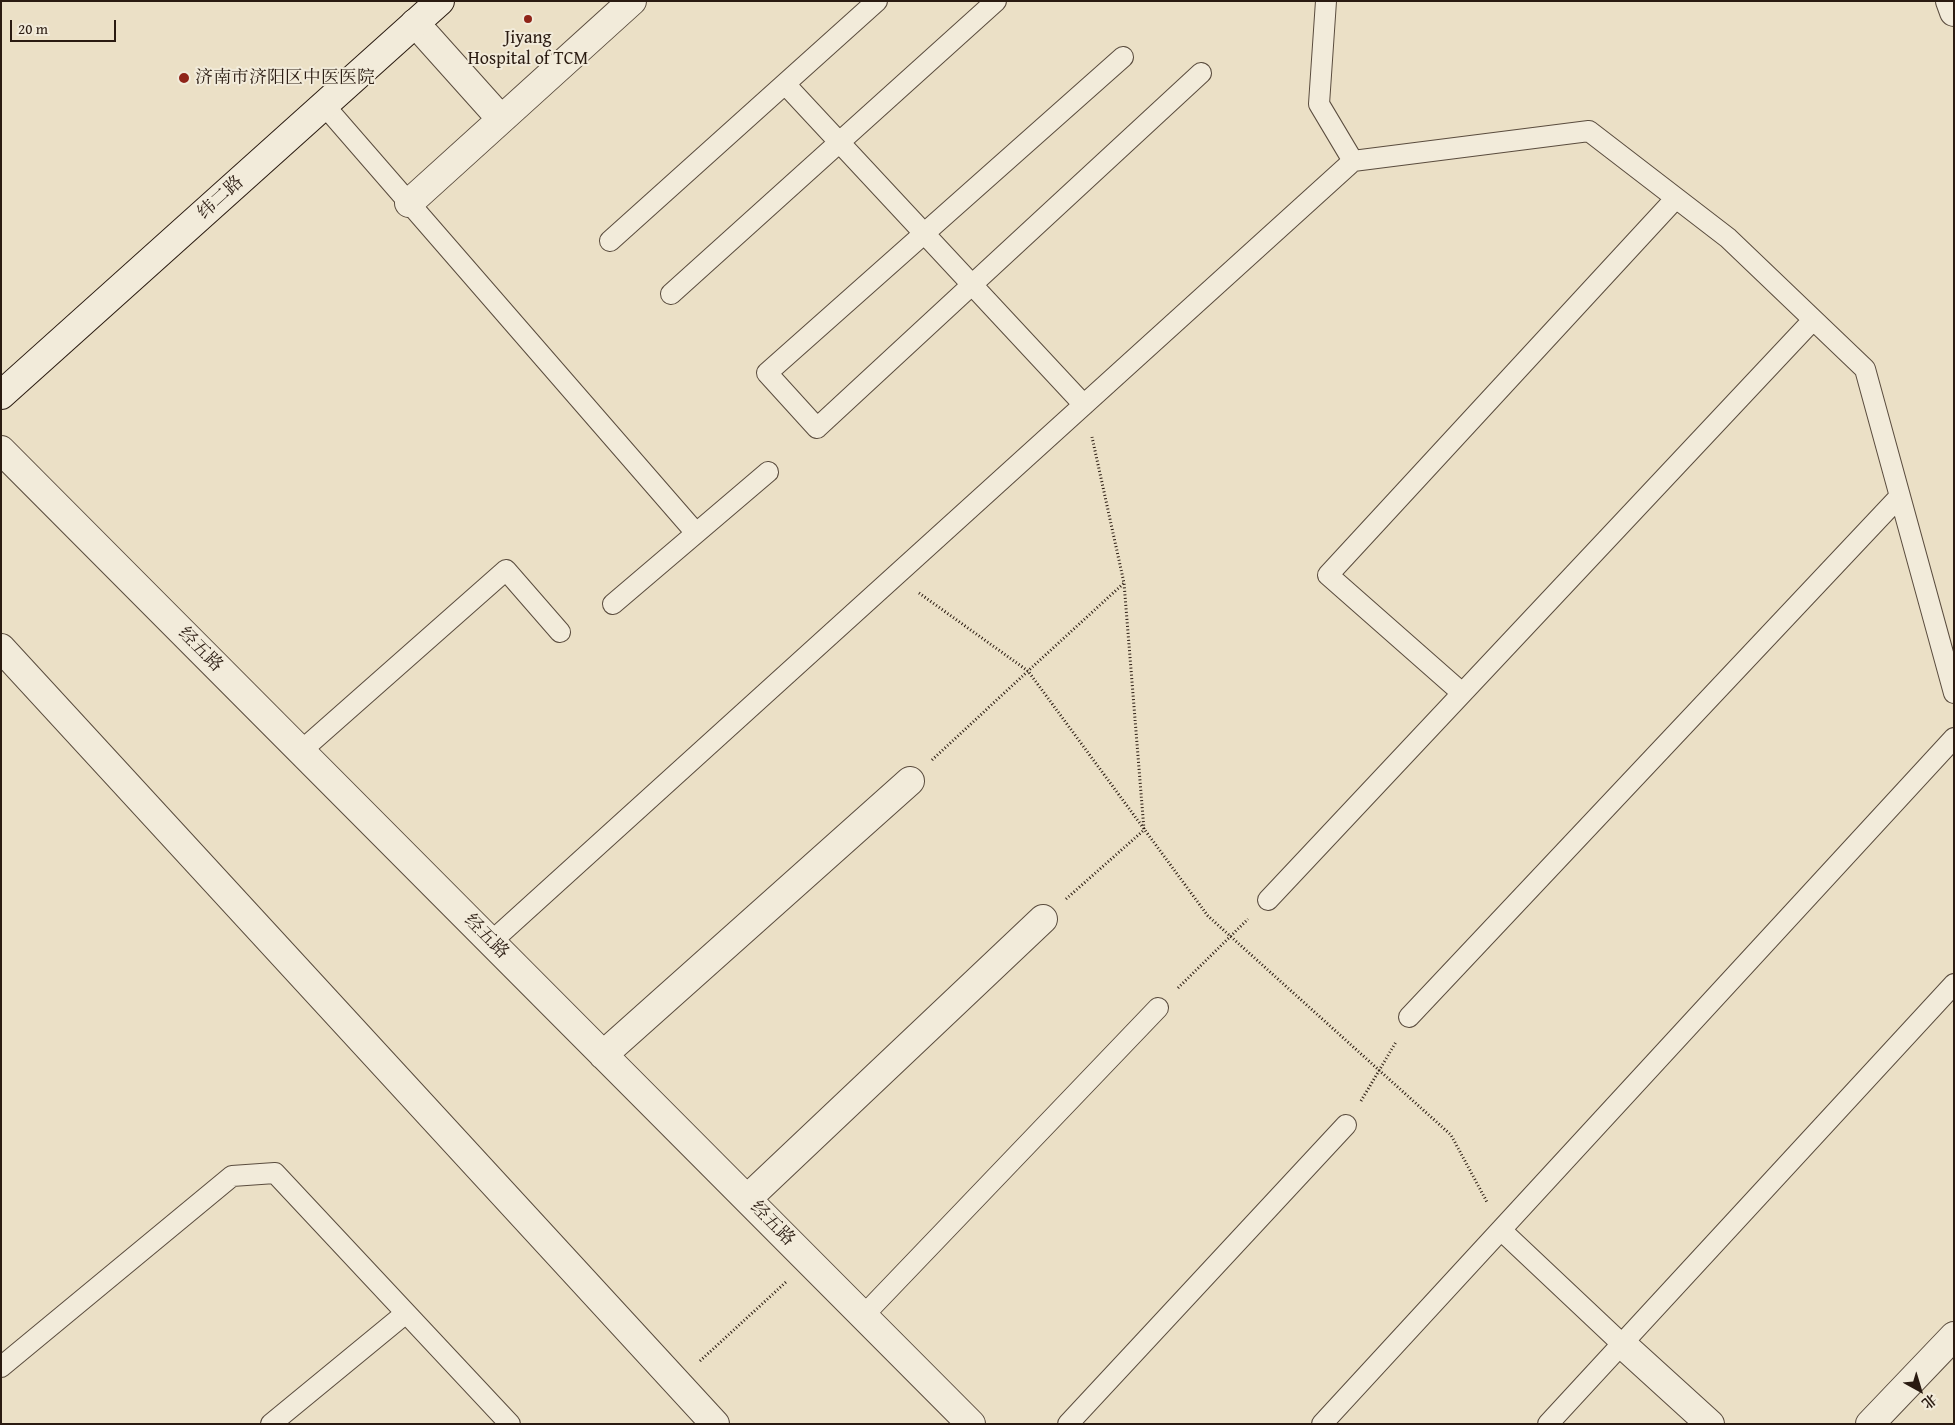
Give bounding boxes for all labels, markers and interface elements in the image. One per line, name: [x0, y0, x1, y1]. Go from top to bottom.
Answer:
scale bar: [12, 10, 119, 42]
marker: Jiyang Hospital of TCM: [522, 13, 534, 25]
text: 20 m: [18, 18, 48, 39]
place label: Jiyang Hospital of TCM: [468, 27, 588, 70]
place label: 济南市济阳区中医医院: [195, 67, 375, 89]
marker: 济南市济阳区中医医院: [177, 71, 191, 85]
street label: 纬二路: [194, 172, 248, 224]
street label: 经五路: [173, 623, 227, 677]
street label: 经五路: [459, 910, 513, 964]
street label: 经五路: [745, 1197, 799, 1251]
north arrow: [1895, 1365, 1945, 1415]
text: 北: [1918, 1389, 1941, 1414]

